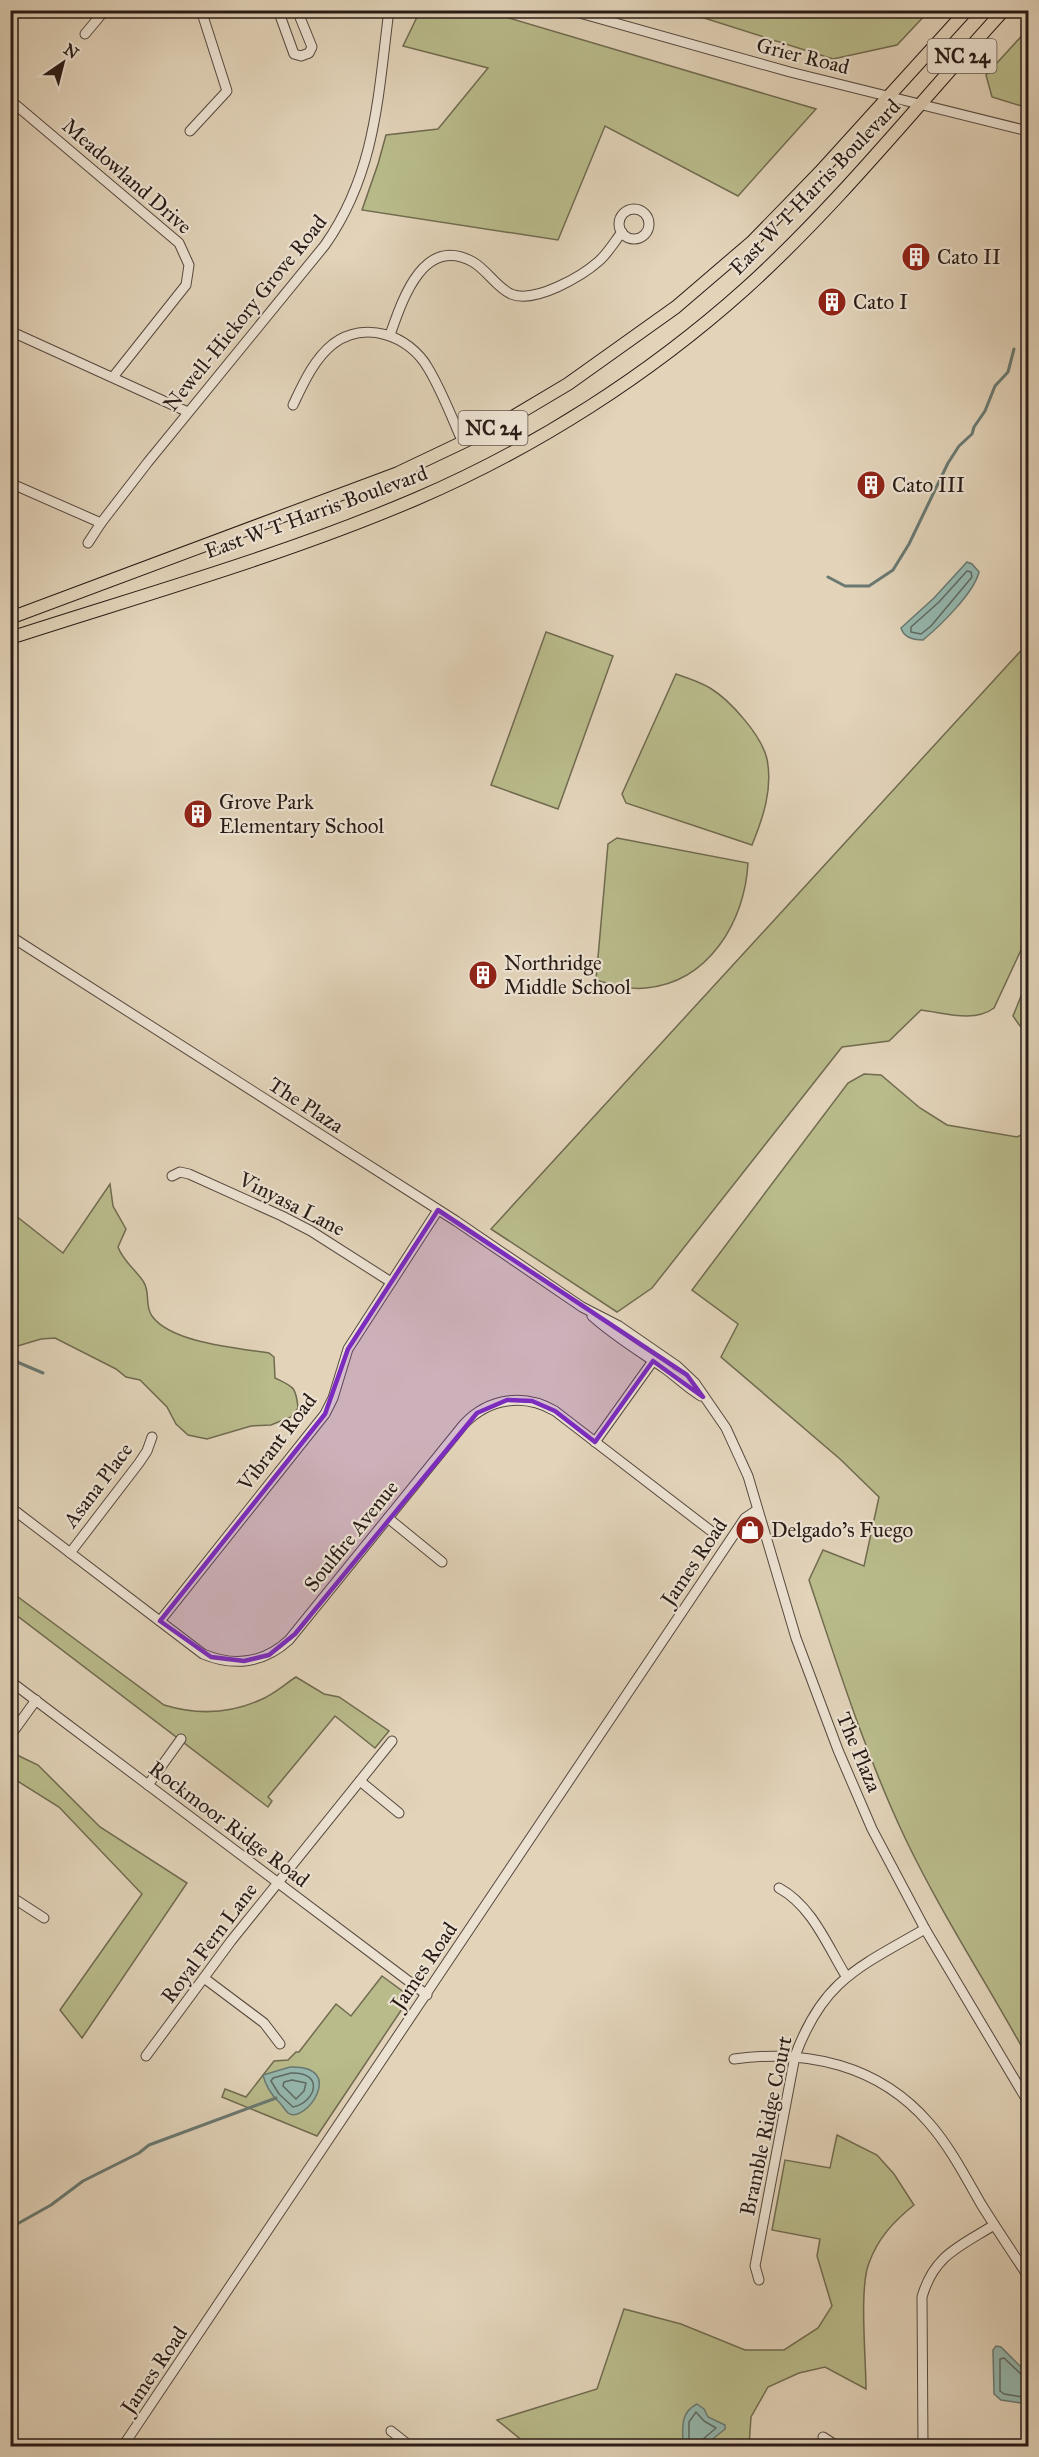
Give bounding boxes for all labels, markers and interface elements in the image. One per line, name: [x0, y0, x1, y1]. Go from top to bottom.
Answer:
street label: Grier Road: [754, 32, 853, 80]
north arrow: [33, 33, 93, 93]
text: N: [60, 39, 83, 63]
road number: NC 24: [928, 39, 996, 73]
street label: East W T Harris Boulevard: [724, 93, 906, 281]
street label: Meadowland Drive: [57, 113, 197, 240]
street label: Newell-Hickory Grove Road: [158, 209, 333, 416]
building icon: Cato II: [900, 241, 932, 273]
place label: Cato II: [937, 244, 1001, 270]
building icon: Cato I: [816, 286, 848, 318]
place label: Cato I: [853, 289, 908, 315]
road number: NC 24: [458, 411, 528, 445]
street label: East W T Harris Boulevard: [201, 459, 431, 564]
building icon: Cato III: [855, 469, 887, 501]
place label: Cato III: [892, 472, 965, 498]
place label: Grove Park Elementary School: [219, 789, 384, 839]
building icon: Grove Park Elementary School: [182, 798, 214, 830]
place label: Northridge Middle School: [504, 950, 631, 1000]
building icon: Northridge Middle School: [467, 959, 499, 991]
street label: The Plaza: [264, 1071, 349, 1139]
street label: Vinyasa Lane: [234, 1166, 350, 1242]
street label: Vibrant Road: [231, 1388, 322, 1497]
street label: Asana Place: [57, 1437, 139, 1533]
street label: Soulfire Avenue: [298, 1475, 404, 1597]
street label: James Road: [654, 1513, 733, 1612]
shop icon: Delgado's Fuego: [734, 1514, 766, 1546]
place label: Delgado's Fuego: [771, 1517, 913, 1543]
street label: The Plaza: [831, 1708, 888, 1796]
street label: Rockmoor Ridge Road: [144, 1755, 315, 1893]
street label: Royal Fern Lane: [155, 1877, 263, 2008]
street label: James Road: [384, 1917, 463, 2016]
street label: Bramble Ridge Court: [734, 2033, 798, 2218]
street label: James Road: [114, 2321, 193, 2420]

